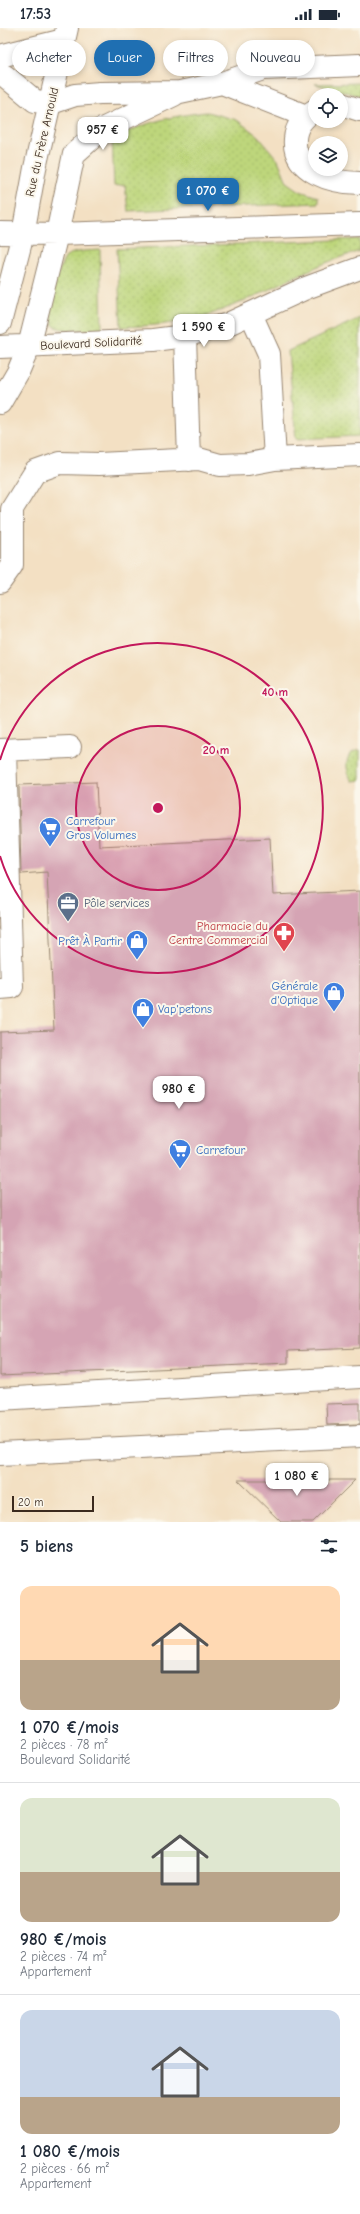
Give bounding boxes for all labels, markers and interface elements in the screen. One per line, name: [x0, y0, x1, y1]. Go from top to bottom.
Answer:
text: 17:53: [20, 5, 51, 23]
chip: Acheter: [12, 40, 86, 76]
chip: Louer: [94, 40, 155, 76]
chip: Filtres: [163, 40, 228, 76]
chip: Nouveau: [236, 40, 315, 76]
street label: Rue du Frère Arnould: [23, 86, 61, 198]
map controls: [308, 88, 348, 176]
button: locate: [308, 88, 348, 128]
pin: 957 €: [75, 117, 131, 151]
text: 957 €: [86, 122, 120, 137]
button: layers: [308, 136, 348, 176]
pin: 1 070 €: [171, 178, 245, 212]
text: 1 070 €: [186, 183, 230, 198]
pin: 1 590 €: [167, 314, 241, 348]
text: 1 590 €: [182, 319, 226, 334]
street label: Boulevard Solidarité: [40, 333, 142, 353]
text: 40 m: [262, 685, 288, 699]
text: 20 m: [203, 743, 229, 757]
centre of rings: [151, 801, 165, 815]
place label: Carrefour Gros Volumes: [66, 814, 136, 842]
supermarket icon: Carrefour Gros Volumes: [37, 815, 63, 848]
office icon: Pôle services: [55, 890, 81, 923]
place label: Pôle services: [84, 896, 149, 910]
place label: Pharmacie du Centre Commercial: [169, 919, 268, 947]
pharmacy icon: Pharmacie du Centre Commercial: [271, 920, 297, 953]
shop icon: Prêt À Partir: [124, 928, 150, 961]
place label: Prêt À Partir: [58, 934, 122, 948]
place label: Générale d'Optique: [271, 979, 318, 1007]
shop icon: Générale d'Optique: [321, 980, 347, 1013]
shop icon: Vap'petons: [130, 996, 156, 1029]
place label: Vap'petons: [158, 1002, 212, 1016]
pin: 980 €: [151, 1076, 207, 1110]
text: 980 €: [162, 1081, 196, 1096]
supermarket icon: Carrefour: [167, 1137, 193, 1170]
place label: Carrefour: [196, 1143, 245, 1157]
pin: 1 080 €: [260, 1463, 334, 1497]
text: 1 080 €: [275, 1468, 319, 1483]
scale bar: [12, 1494, 94, 1513]
text: 20 m: [18, 1496, 43, 1509]
icon: filters: [318, 1535, 340, 1557]
text: 5 biens: [20, 1537, 73, 1556]
icon: home: [144, 1612, 216, 1684]
text: 1 070 €/mois: [20, 1718, 119, 1737]
text: 2 pièces · 78 m²: [20, 1737, 108, 1752]
text: Boulevard Solidarité: [20, 1752, 130, 1767]
icon: home: [144, 1824, 216, 1896]
text: 980 €/mois: [20, 1930, 106, 1949]
text: 2 pièces · 74 m²: [20, 1949, 106, 1964]
text: Appartement: [20, 1964, 91, 1979]
icon: home: [144, 2036, 216, 2108]
text: 1 080 €/mois: [20, 2142, 120, 2161]
text: 2 pièces · 66 m²: [20, 2161, 109, 2176]
text: Appartement: [20, 2176, 91, 2191]

